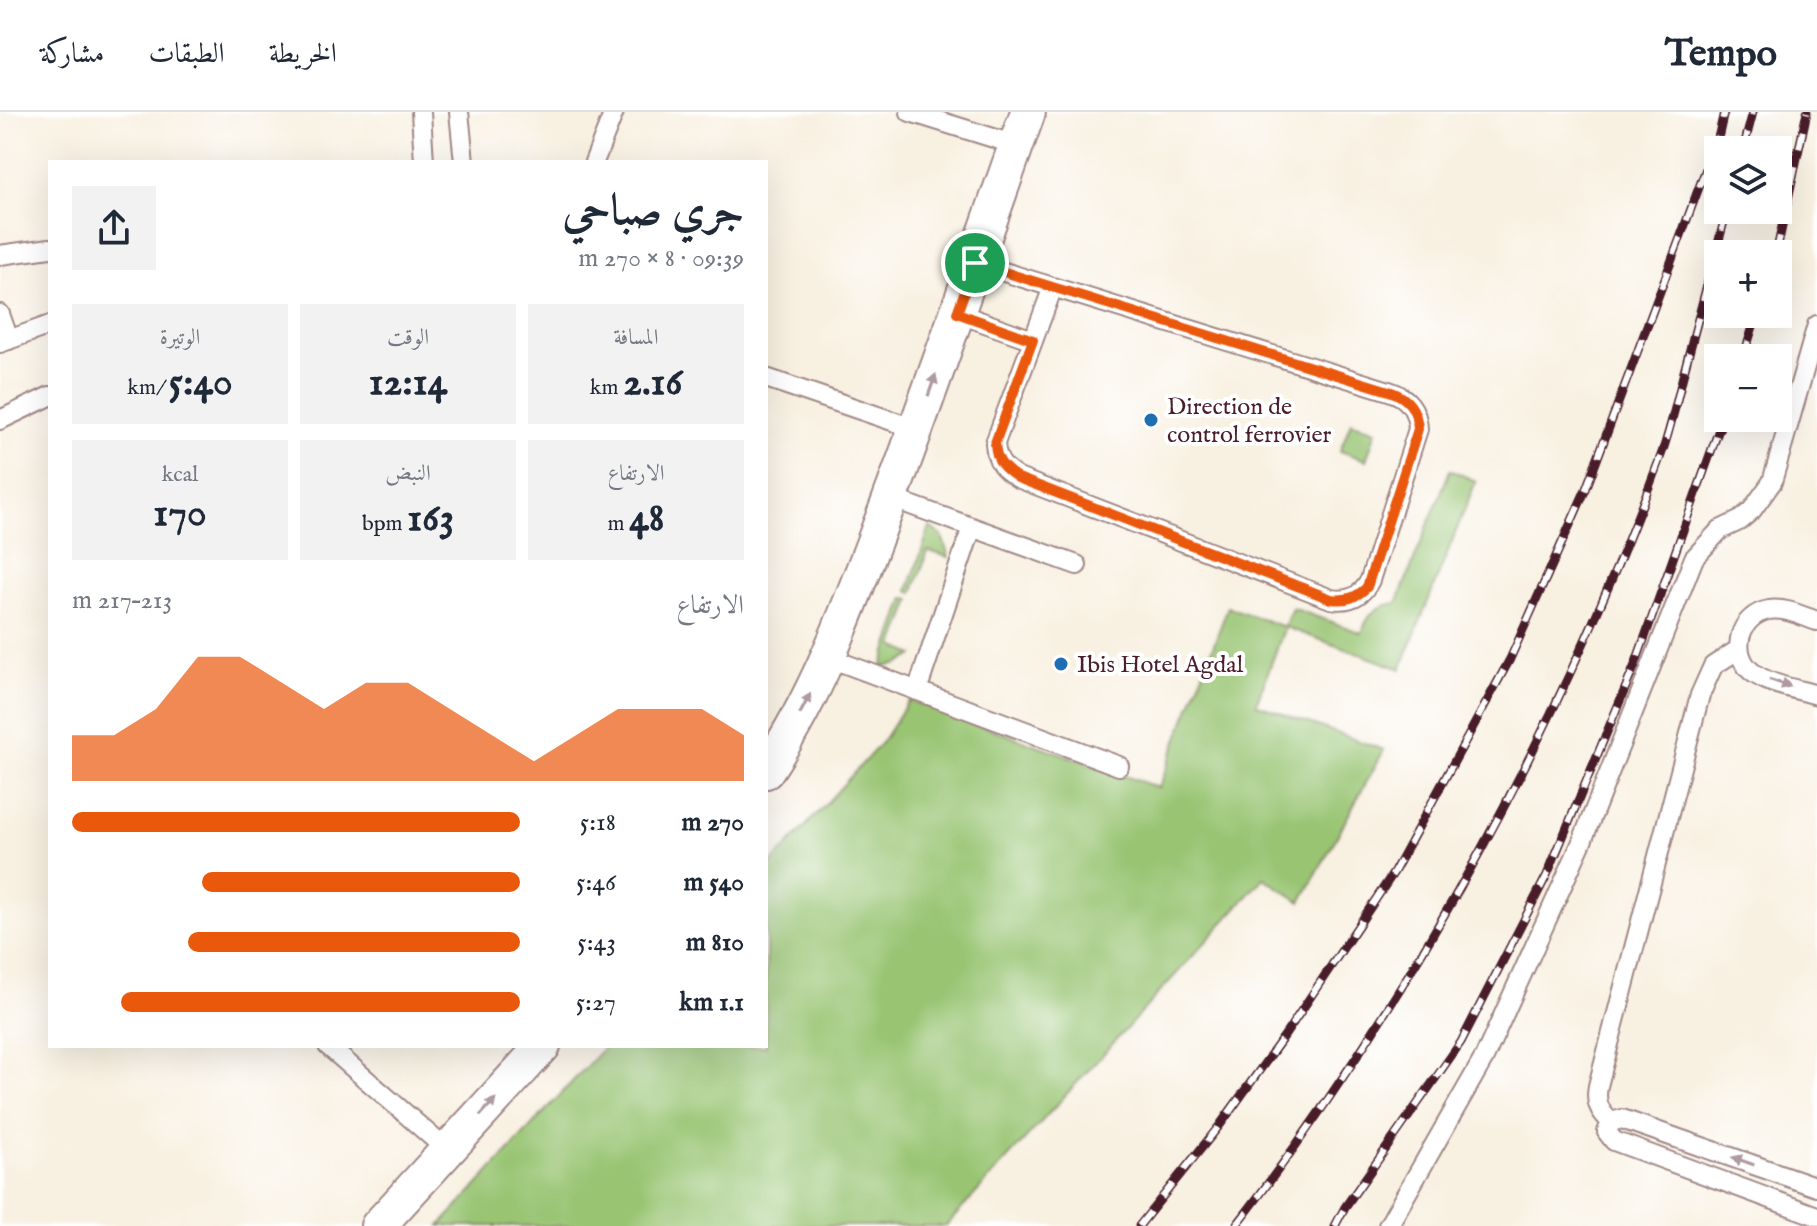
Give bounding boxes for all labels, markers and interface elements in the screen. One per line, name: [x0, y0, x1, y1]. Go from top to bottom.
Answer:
text: Tempo: [1665, 31, 1777, 79]
text: مشاركة: [40, 37, 104, 72]
text: الطبقات: [148, 37, 225, 72]
text: الخريطة: [269, 37, 337, 72]
map controls: [1704, 136, 1792, 432]
button: layers: [1704, 136, 1792, 224]
text: جري صباحي: [563, 184, 744, 240]
button: share: [72, 186, 156, 270]
pin: [941, 229, 1009, 297]
button: +: [1704, 240, 1792, 328]
icon: arrive: [953, 241, 997, 285]
text: 09:39 · 8 × 270 m: [578, 242, 744, 275]
text: الوتيرة: [160, 324, 200, 352]
text: الوقت: [387, 324, 429, 352]
text: المسافة: [614, 324, 658, 352]
button: −: [1704, 344, 1792, 432]
text: 5:40: [168, 358, 233, 409]
text: 12:14: [369, 358, 447, 409]
text: 2.16: [623, 358, 682, 409]
one-way arrow: [926, 372, 939, 396]
text: /km: [127, 374, 168, 402]
text: km: [590, 374, 623, 402]
place label: Direction de control ferrovier: [1167, 392, 1332, 451]
marker: Direction de control ferrovier: [1142, 411, 1160, 429]
text: النبض: [385, 460, 431, 488]
text: الارتفاع: [607, 460, 665, 488]
text: kcal: [162, 461, 198, 489]
text: 170: [153, 489, 207, 540]
text: 163: [407, 494, 454, 545]
text: 48: [629, 494, 665, 545]
text: bpm: [362, 510, 407, 538]
text: m: [607, 510, 629, 538]
text: 213–217 m: [72, 584, 172, 617]
text: الارتفاع: [677, 589, 744, 622]
place label: Ibis Hotel Agdal: [1077, 650, 1244, 681]
marker: Ibis Hotel Agdal: [1052, 655, 1070, 673]
one-way arrow: [1768, 678, 1792, 690]
one-way arrow: [799, 693, 812, 716]
text: 5:18: [580, 806, 616, 839]
text: 270 m: [681, 806, 744, 839]
text: 5:46: [576, 866, 616, 899]
text: 540 m: [683, 866, 744, 899]
text: 5:43: [577, 926, 616, 959]
text: 810 m: [686, 926, 744, 959]
text: 5:27: [576, 986, 616, 1019]
text: 1.1 km: [679, 986, 744, 1019]
one-way arrow: [478, 1098, 496, 1117]
one-way arrow: [1731, 1155, 1755, 1167]

